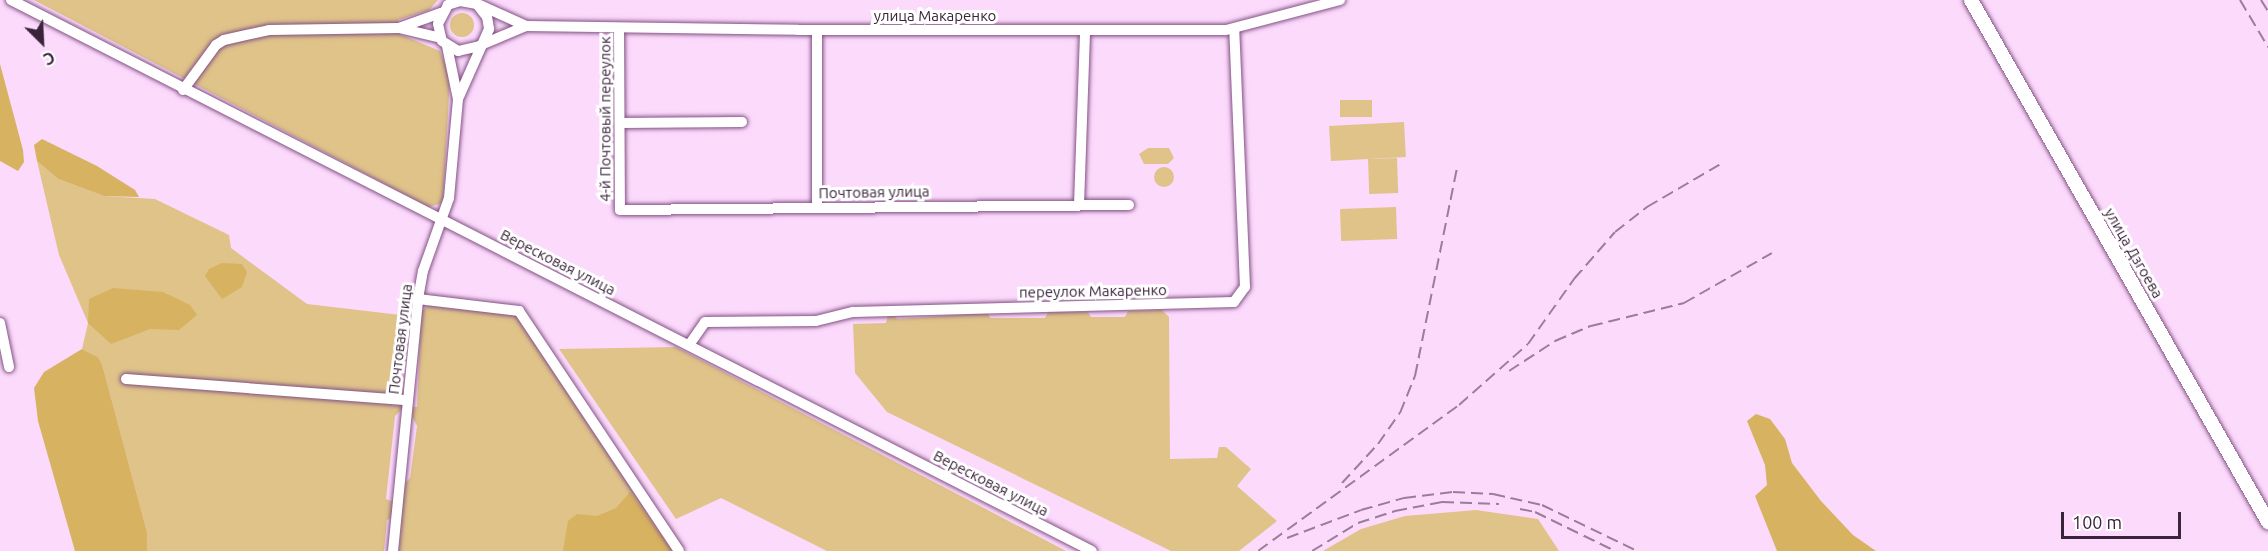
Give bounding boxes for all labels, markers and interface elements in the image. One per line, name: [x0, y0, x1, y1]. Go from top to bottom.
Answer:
street label: улица Макаренко: [874, 7, 996, 25]
north arrow: [12, 12, 72, 72]
street label: 4-й Почтовый переулок: [596, 36, 614, 202]
text: С: [41, 48, 58, 69]
street label: Почтовая улица: [818, 182, 930, 202]
street label: улица Дзгоева: [2101, 205, 2167, 301]
street label: Вересковая улица: [498, 225, 618, 299]
street label: переулок Макаренко: [1019, 281, 1167, 301]
street label: Почтовая улица: [384, 283, 416, 395]
street label: Вересковая улица: [931, 446, 1051, 520]
scale bar: [2064, 500, 2184, 538]
text: 100 m: [2072, 512, 2122, 532]

